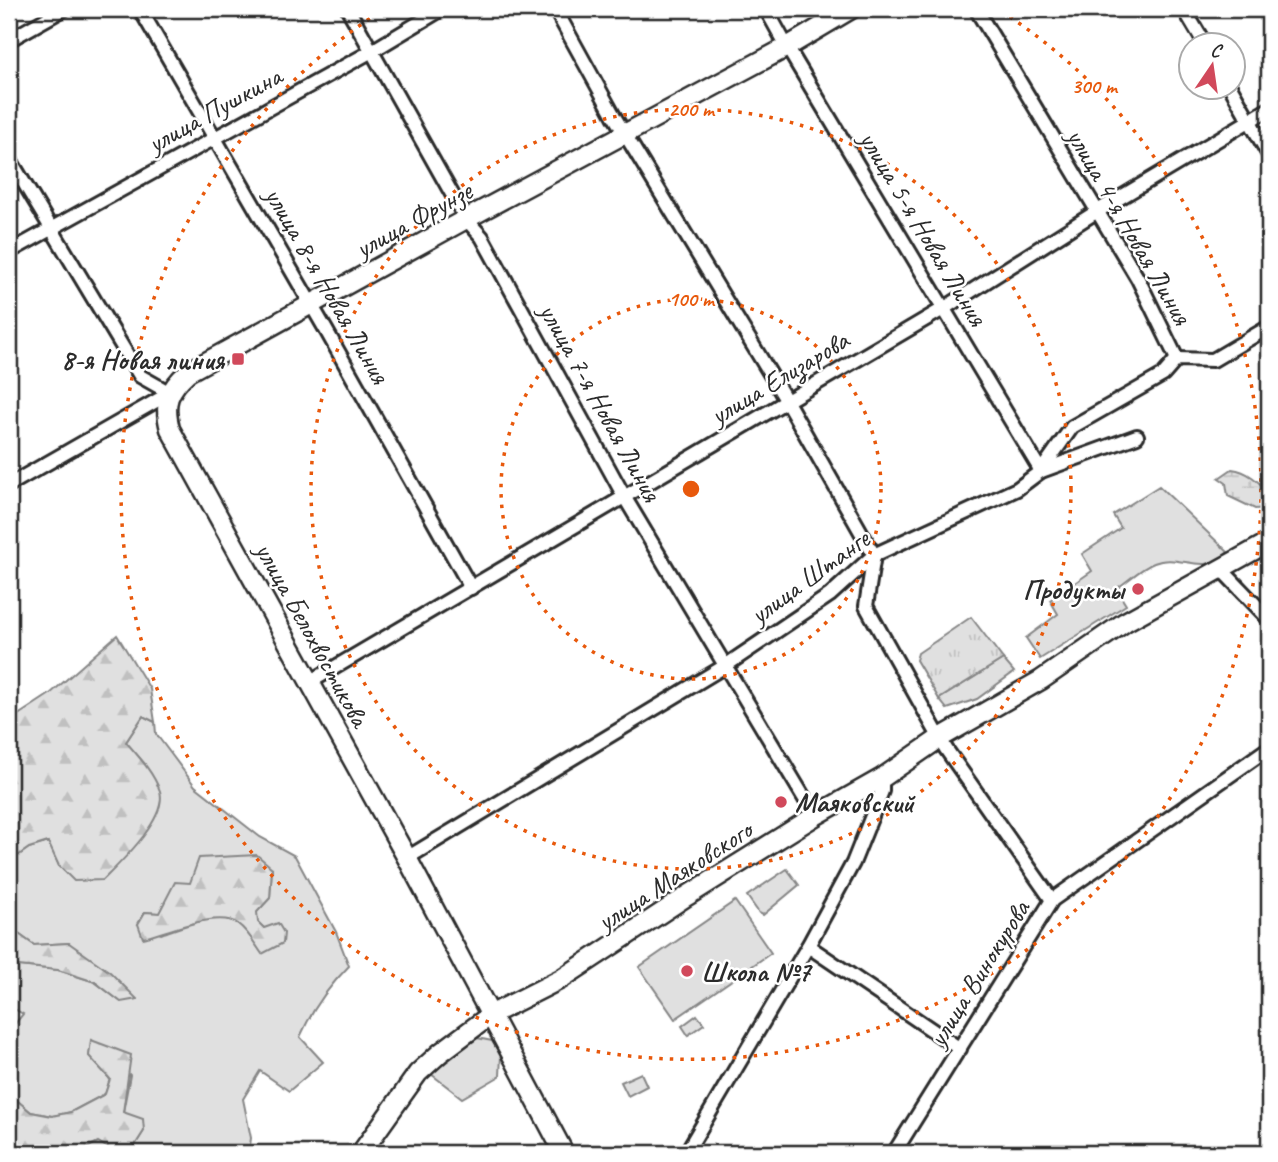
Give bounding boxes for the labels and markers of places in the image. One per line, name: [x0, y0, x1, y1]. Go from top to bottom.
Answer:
place label: 8-я Новая линия: [61, 342, 226, 377]
marker: 8-я Новая линия: [230, 351, 246, 367]
centre of rings: [679, 477, 703, 501]
place label: Продукты: [1023, 572, 1127, 608]
marker: Продукты: [1130, 581, 1146, 597]
place label: Маяковский: [795, 785, 916, 820]
marker: Маяковский: [773, 794, 789, 810]
place label: Школа №7: [701, 954, 813, 989]
marker: Школа №7: [679, 963, 695, 979]

